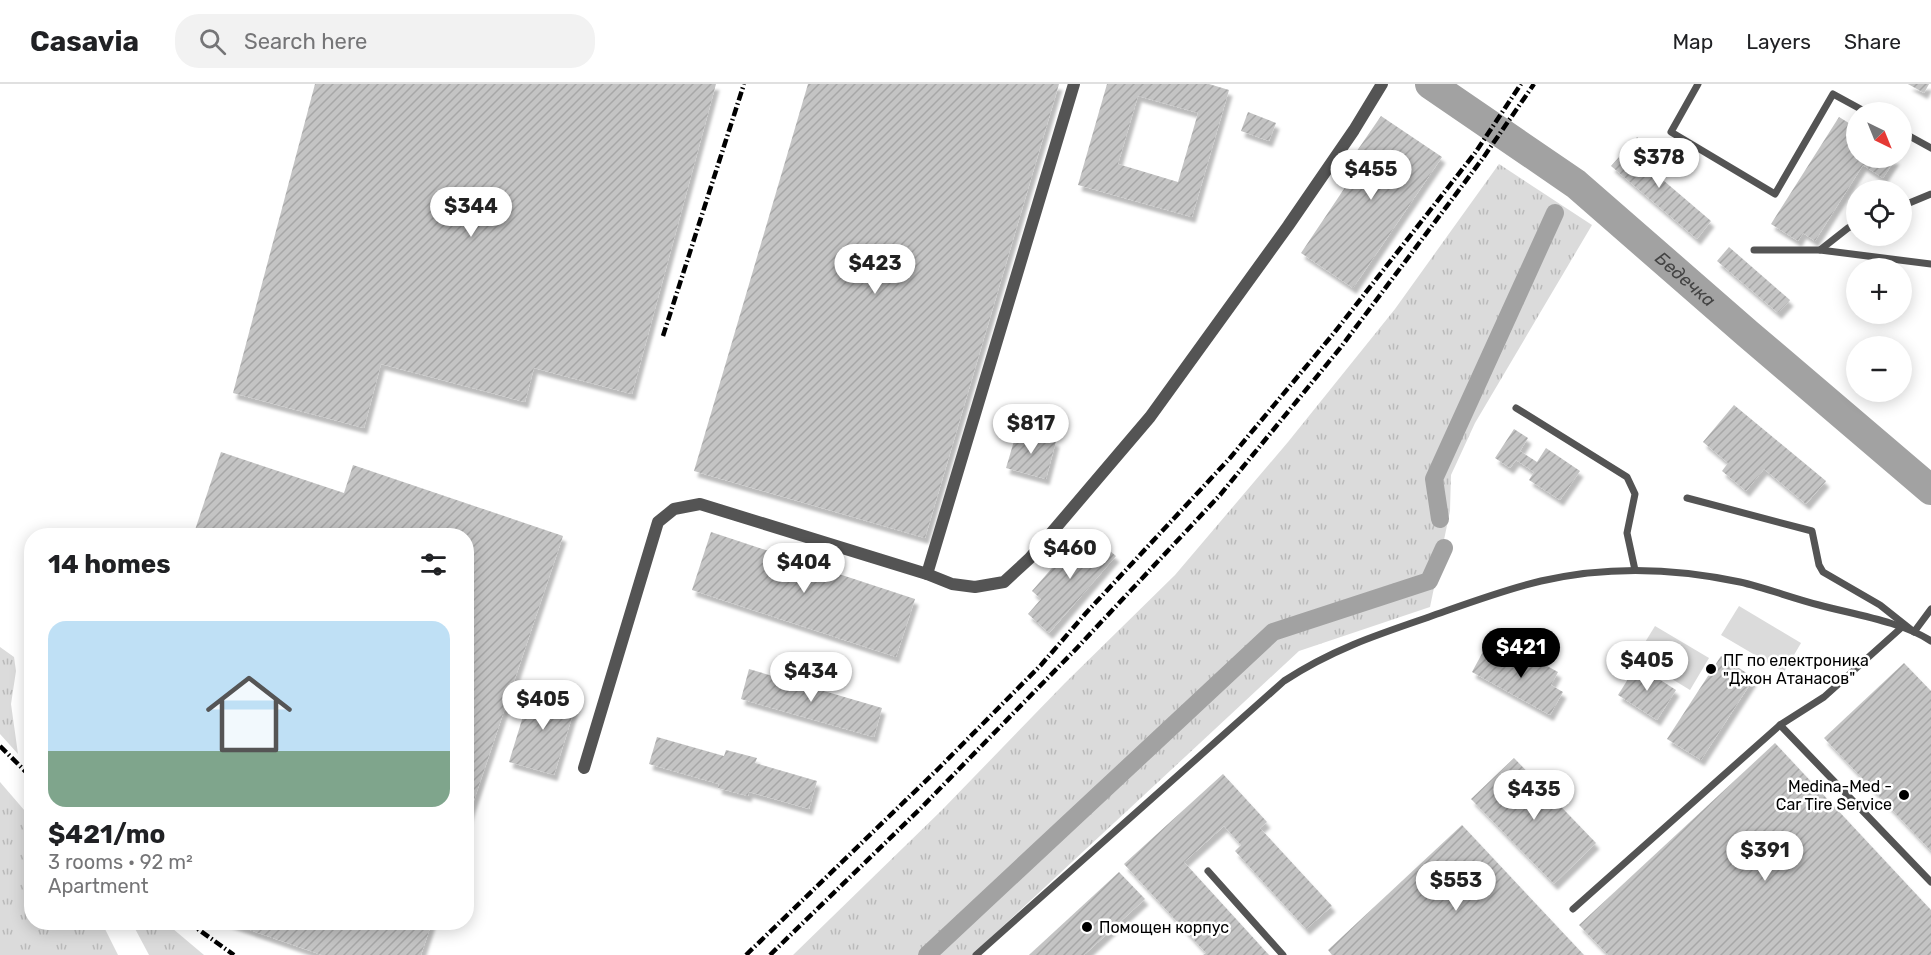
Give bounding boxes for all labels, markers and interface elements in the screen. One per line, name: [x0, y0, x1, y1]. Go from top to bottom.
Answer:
search box: [175, 14, 595, 68]
text: Casavia: [30, 25, 139, 58]
icon: search: [196, 25, 229, 58]
text: Search here: [244, 28, 367, 55]
text: Map: [1672, 29, 1713, 54]
text: Layers: [1746, 29, 1811, 54]
text: Share: [1844, 29, 1901, 54]
north arrow: [1846, 102, 1912, 168]
map controls: [1846, 102, 1912, 402]
pin: $378: [1623, 138, 1695, 189]
text: $378: [1633, 145, 1685, 169]
pin: $455: [1335, 150, 1407, 201]
text: $455: [1345, 157, 1397, 181]
button: locate: [1846, 180, 1912, 246]
pin: $344: [435, 187, 507, 238]
text: $344: [444, 194, 498, 218]
pin: $423: [839, 244, 911, 295]
water label: Бедечка: [1651, 247, 1720, 312]
text: $423: [848, 251, 902, 275]
button: +: [1846, 258, 1912, 324]
button: −: [1846, 336, 1912, 402]
pin: $817: [995, 404, 1067, 455]
text: $817: [1007, 411, 1055, 435]
pin: $460: [1034, 529, 1106, 580]
text: $460: [1043, 536, 1097, 560]
pin: $404: [768, 543, 840, 594]
icon: filters: [417, 548, 450, 581]
text: 14 homes: [48, 549, 171, 580]
text: $404: [777, 550, 831, 574]
pin: $421: [1485, 628, 1557, 679]
text: $421: [1496, 635, 1546, 659]
pin: $405: [1611, 641, 1683, 692]
text: $405: [1620, 648, 1674, 672]
place label: ПГ по електроника "Джон Атанасов": [1723, 651, 1869, 688]
pin: $434: [775, 652, 847, 703]
text: $434: [784, 659, 838, 683]
icon: home: [195, 660, 303, 768]
marker: ПГ по електроника "Джон Атанасов": [1704, 662, 1718, 676]
pin: $405: [507, 680, 579, 731]
text: $405: [516, 687, 570, 711]
pin: $435: [1498, 770, 1570, 821]
text: $435: [1507, 777, 1561, 801]
place label: Medina-Med - Car Tire Service: [1776, 777, 1892, 814]
marker: Medina-Med - Car Tire Service: [1897, 788, 1911, 802]
text: $421/mo: [48, 819, 165, 850]
pin: $391: [1729, 831, 1801, 882]
text: $391: [1740, 838, 1790, 862]
text: 3 rooms · 92 m²: [48, 850, 193, 874]
pin: $553: [1420, 861, 1492, 912]
text: $553: [1430, 868, 1482, 892]
text: Apartment: [48, 874, 149, 898]
place label: Помощен корпус: [1099, 918, 1229, 937]
marker: Помощен корпус: [1080, 920, 1094, 934]

